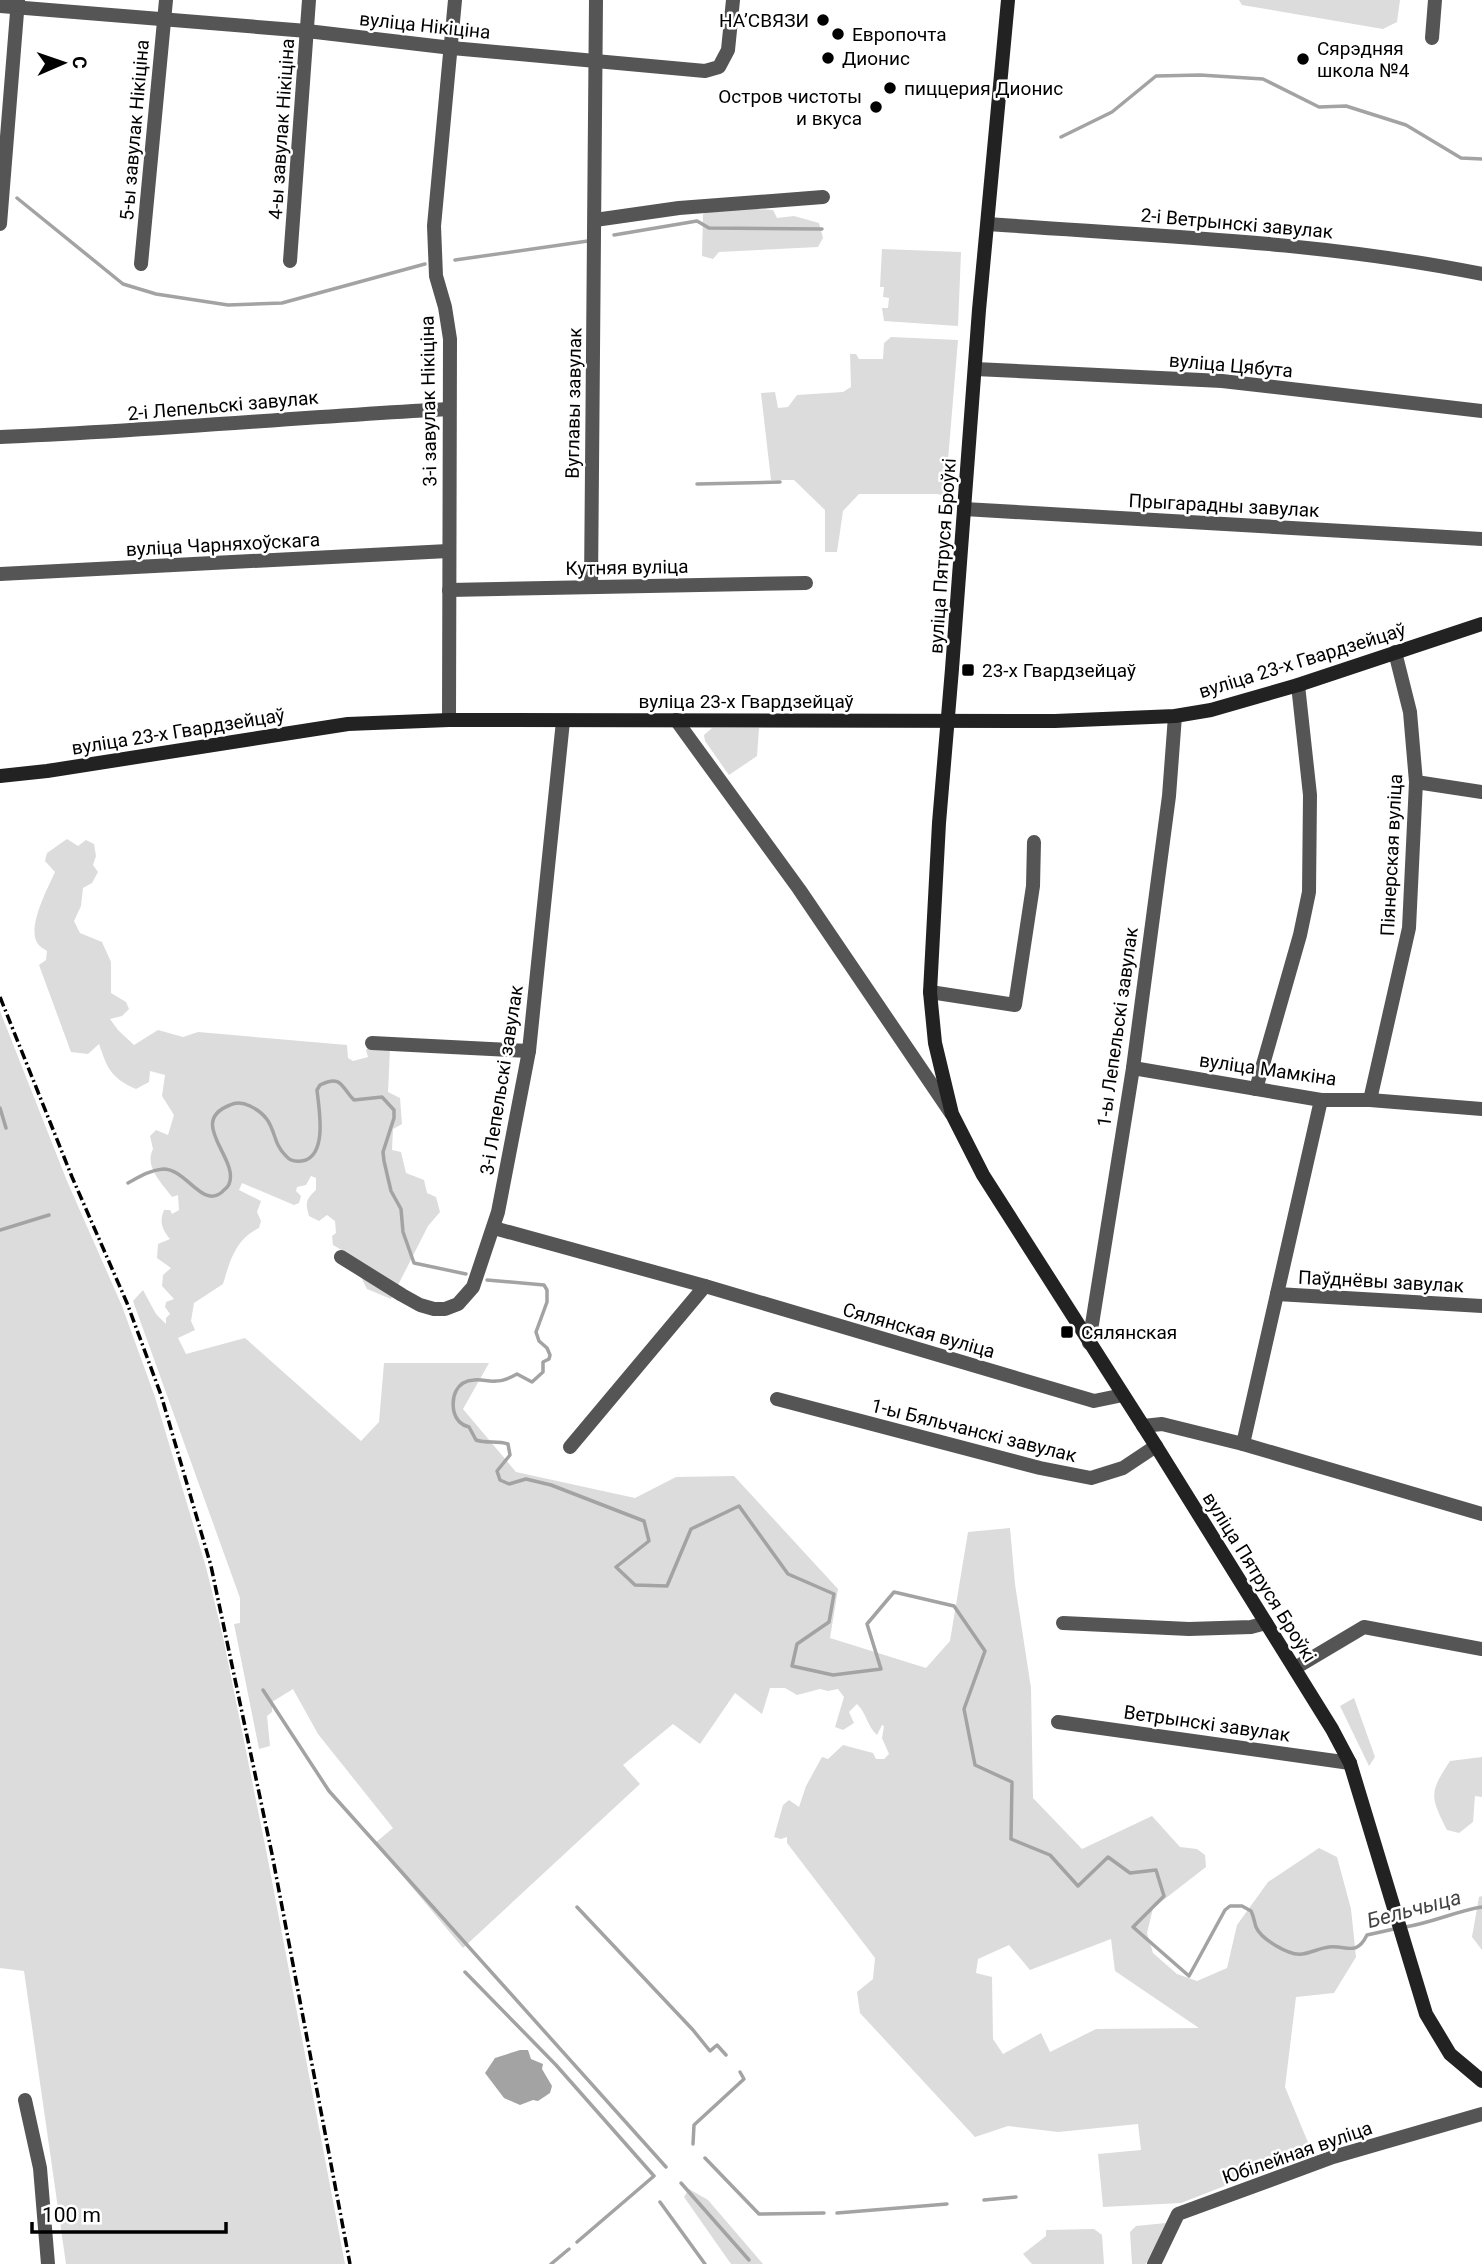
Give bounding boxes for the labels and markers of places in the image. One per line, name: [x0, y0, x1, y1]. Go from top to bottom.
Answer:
place label: НАʼСВЯЗИ: [719, 9, 809, 32]
marker: НАʼСВЯЗИ: [815, 12, 831, 28]
place label: Европочта: [852, 23, 947, 46]
marker: Европочта: [830, 26, 846, 42]
place label: Сярэдняя школа №4: [1317, 37, 1410, 82]
place label: Дионис: [842, 47, 910, 70]
marker: Дионис: [820, 50, 836, 66]
marker: Сярэдняя школа №4: [1295, 51, 1311, 67]
place label: пиццерия Дионис: [904, 77, 1063, 100]
marker: пиццерия Дионис: [882, 80, 898, 96]
place label: Остров чистоты и вкуса: [718, 85, 862, 130]
marker: Остров чистоты и вкуса: [868, 99, 884, 115]
place label: 23-х Гвардзейцаў: [982, 659, 1136, 682]
marker: 23-х Гвардзейцаў: [960, 662, 976, 678]
place label: Сялянская: [1081, 1321, 1177, 1344]
marker: Сялянская: [1059, 1324, 1075, 1340]

